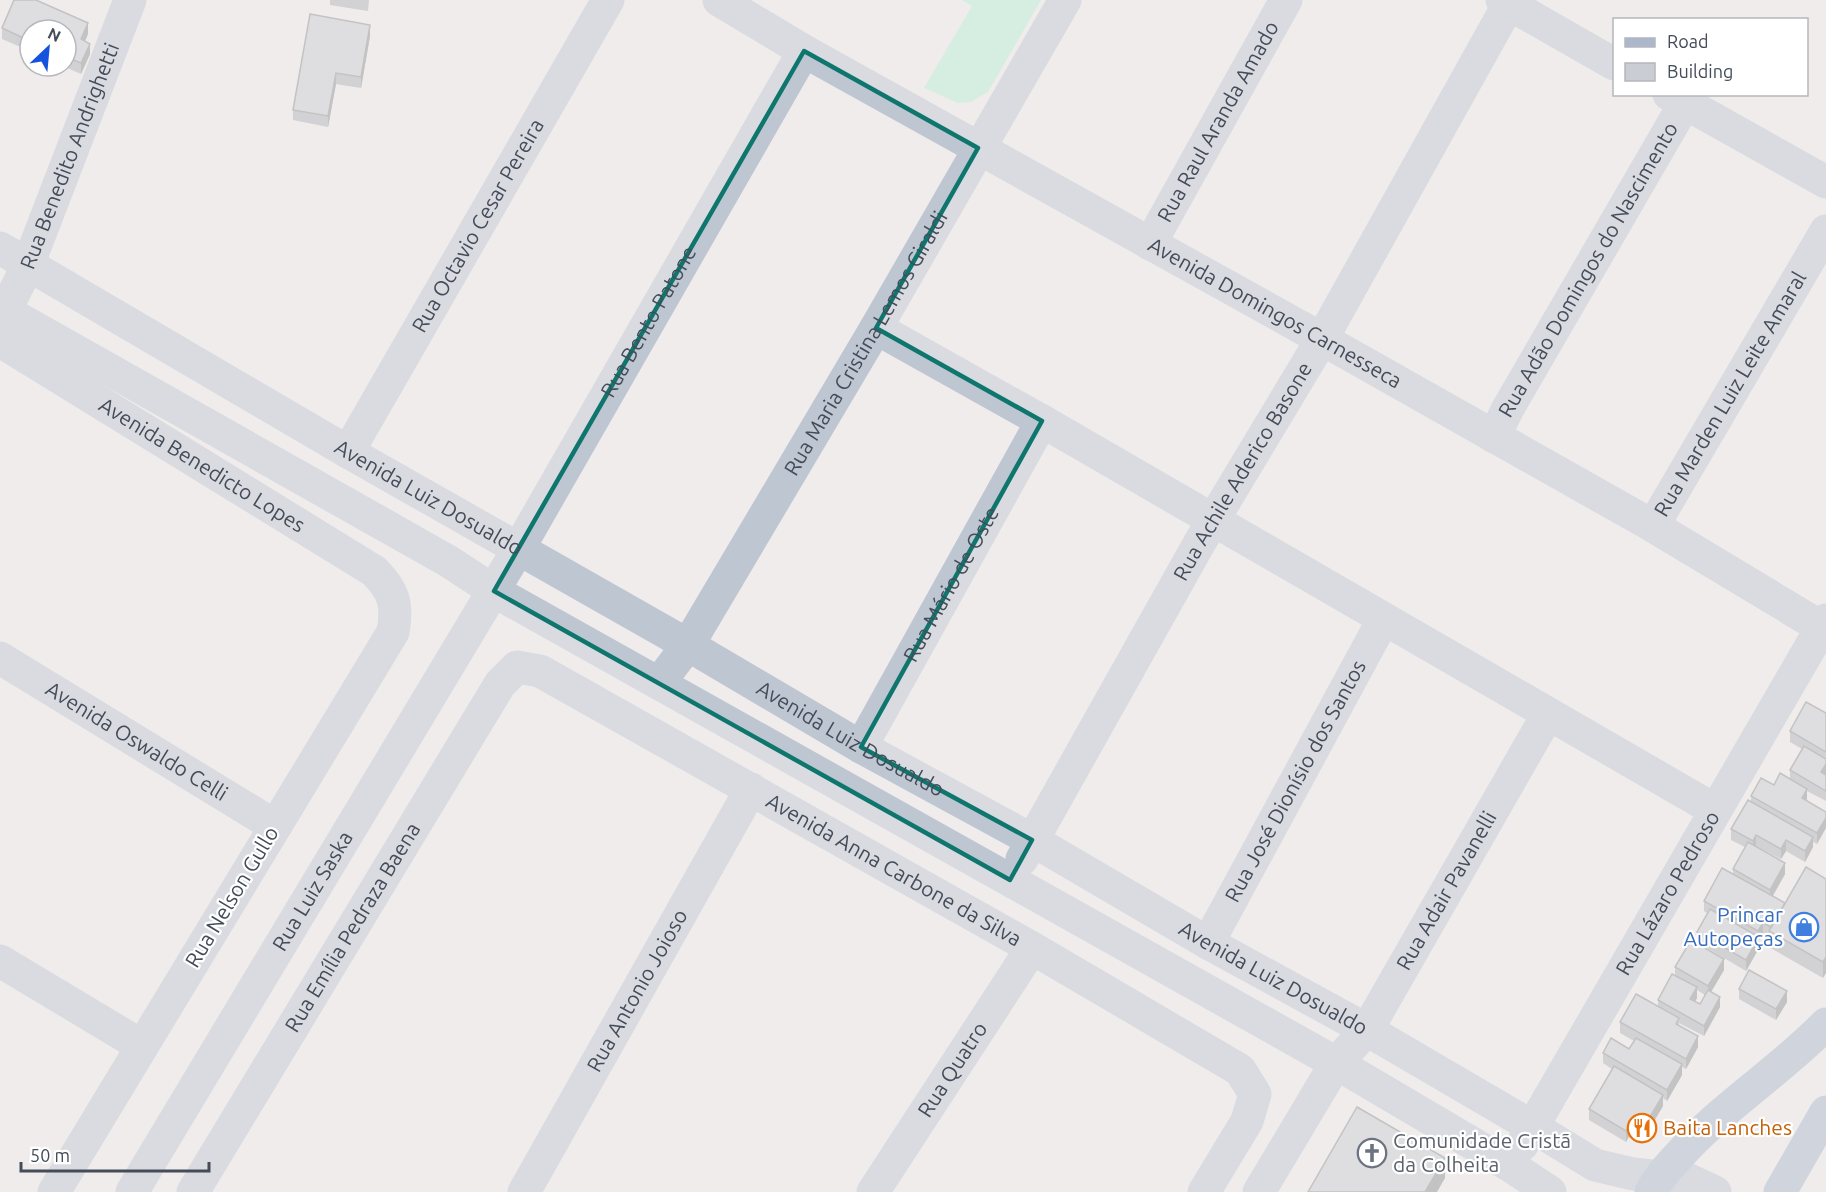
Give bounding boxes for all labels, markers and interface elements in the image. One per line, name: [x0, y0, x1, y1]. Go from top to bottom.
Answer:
street label: Rua Raul Aranda Amado: [1152, 17, 1283, 226]
north arrow: [18, 18, 78, 78]
legend: [1613, 18, 1808, 96]
text: N: [45, 24, 64, 45]
text: Road: [1667, 31, 1709, 51]
street label: Rua Benedito Andrighetti: [15, 39, 123, 272]
text: Building: [1667, 61, 1733, 81]
street label: Rua Octavio Cesar Pereira: [406, 114, 548, 336]
street label: Rua Adão Domingos do Nascimento: [1493, 118, 1682, 421]
street label: Rua Maria Cristina Lemos Giraldi: [778, 207, 952, 479]
street label: Avenida Domingos Carnesseca: [1144, 232, 1406, 393]
street label: Rua Bento Patone: [595, 242, 701, 401]
street label: Rua Marden Luiz Leite Amaral: [1648, 267, 1811, 520]
street label: Rua Achile Aderico Basone: [1168, 358, 1316, 584]
street label: Avenida Benedicto Lopes: [95, 392, 310, 537]
street label: Avenida Luiz Dosualdo: [331, 434, 527, 560]
street label: Rua Mário de Oste: [898, 502, 1003, 666]
street label: Rua José Dionísio dos Santos: [1220, 656, 1370, 906]
street label: Avenida Luiz Dosualdo: [753, 675, 949, 801]
street label: Avenida Oswaldo Celli: [42, 676, 232, 805]
street label: Avenida Anna Carbone da Silva: [763, 788, 1026, 951]
street label: Rua Lázaro Pedroso: [1610, 806, 1724, 979]
street label: Rua Adair Pavanelli: [1391, 807, 1501, 974]
street label: Rua Emília Pedraza Baena: [279, 818, 424, 1036]
street label: Rua Nelson Gullo: [180, 822, 283, 971]
street label: Rua Luiz Saska: [267, 826, 357, 955]
place label: Princar Autopeças: [1683, 902, 1783, 950]
street label: Rua Antonio Joioso: [581, 905, 692, 1076]
shop icon: Princar Autopeças: [1788, 911, 1820, 943]
street label: Avenida Luiz Dosualdo: [1175, 916, 1372, 1039]
street label: Rua Quatro: [912, 1017, 991, 1121]
restaurant icon: Baita Lanches: [1626, 1112, 1658, 1144]
place label: Baita Lanches: [1663, 1115, 1792, 1139]
place label: Comunidade Cristã da Colheita: [1393, 1128, 1571, 1176]
scale bar: [21, 1135, 208, 1173]
church icon: Comunidade Cristã da Colheita: [1356, 1137, 1388, 1169]
text: 50 m: [30, 1145, 70, 1165]

